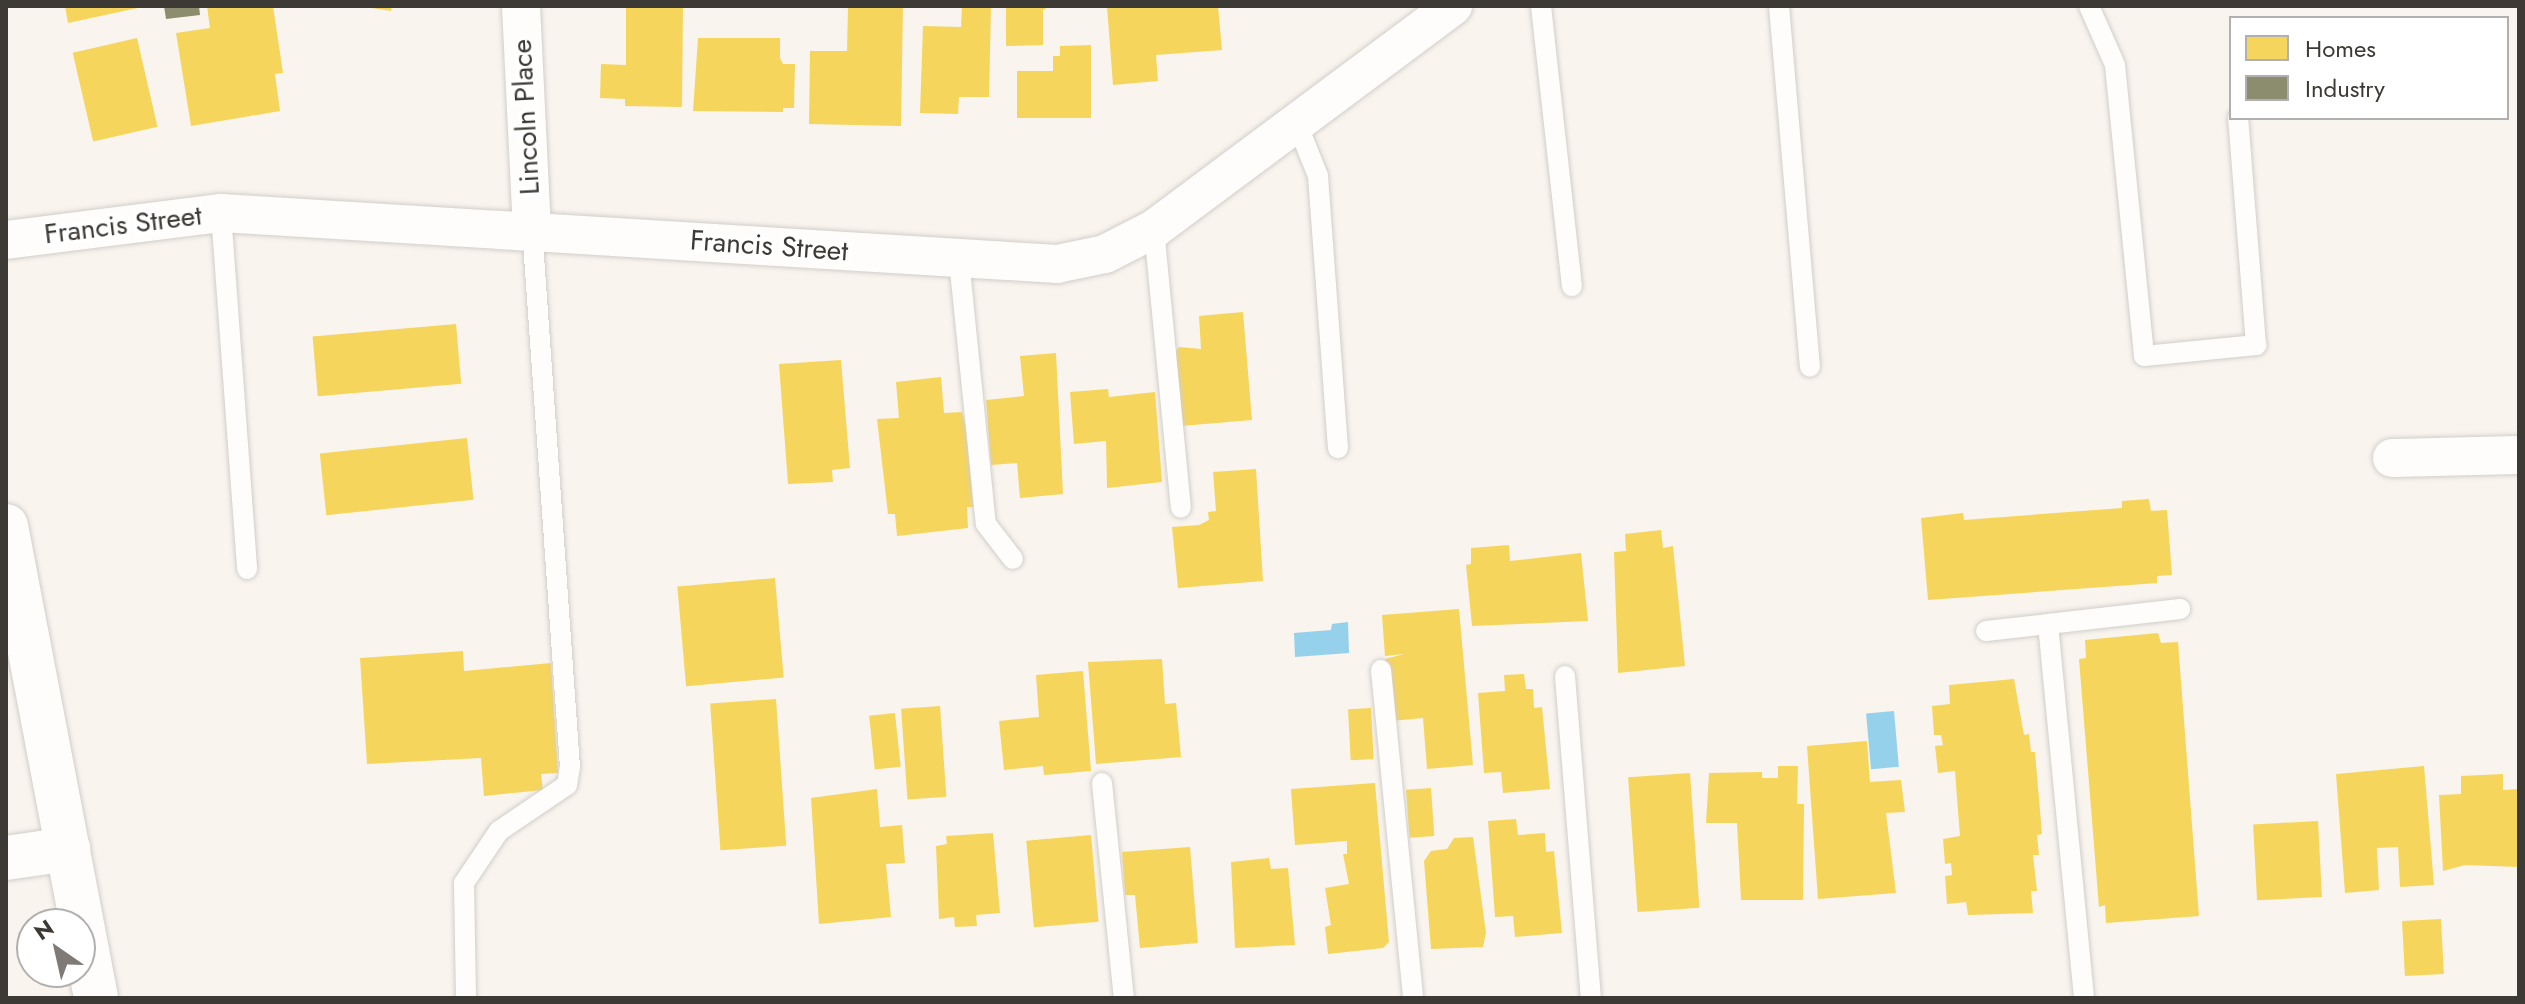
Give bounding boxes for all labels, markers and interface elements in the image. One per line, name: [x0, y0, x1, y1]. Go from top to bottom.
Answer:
legend: [2229, 16, 2509, 120]
text: Homes: [2305, 31, 2376, 66]
street label: Lincoln Place: [505, 38, 547, 196]
text: Industry: [2305, 71, 2385, 106]
street label: Francis Street: [42, 199, 204, 251]
street label: Francis Street: [689, 224, 849, 268]
north arrow: [16, 908, 96, 988]
text: N: [28, 912, 60, 948]

